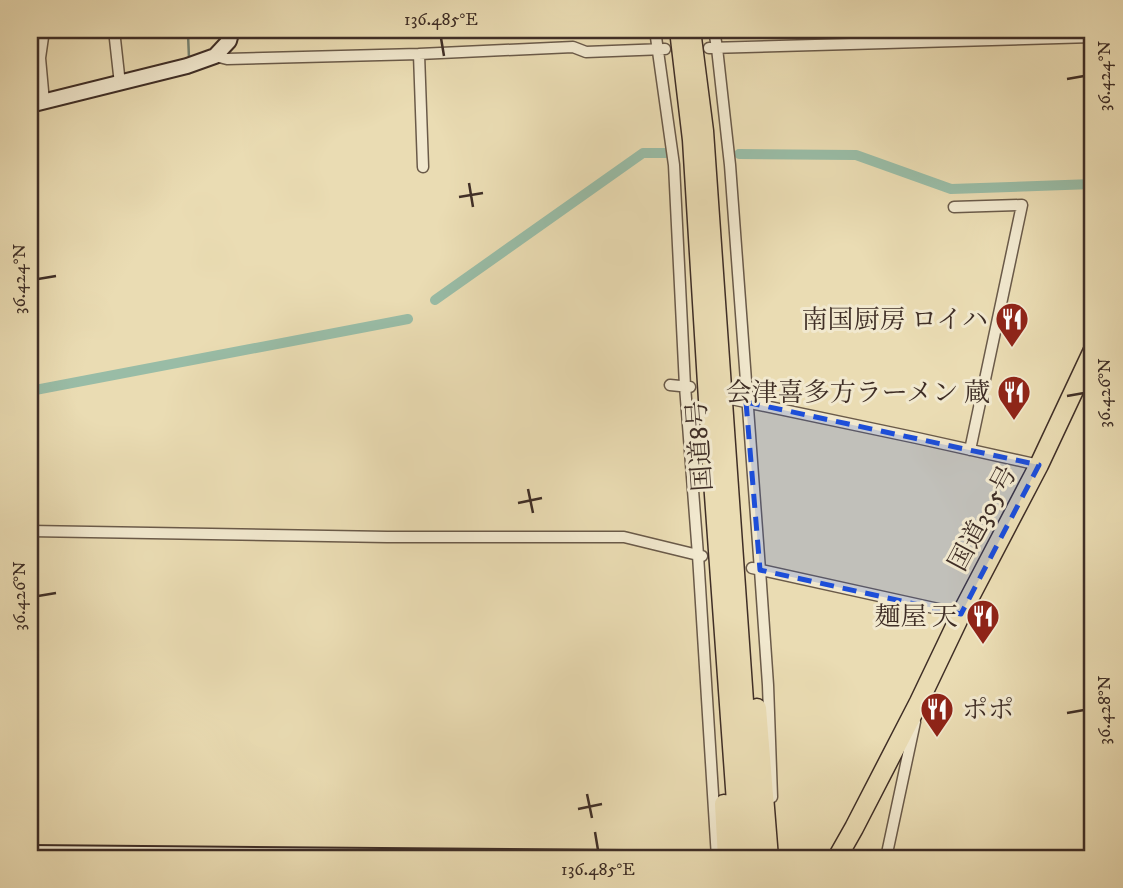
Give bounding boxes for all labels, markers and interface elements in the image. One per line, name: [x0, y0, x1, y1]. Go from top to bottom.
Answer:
text: 136.485°E: [404, 9, 478, 31]
text: 36.424°N: [1094, 40, 1116, 111]
text: 36.424°N: [9, 243, 31, 314]
restaurant icon: 南国厨房 ロイハ: [993, 300, 1031, 349]
place label: 南国厨房 ロイハ: [802, 304, 988, 337]
text: 36.426°N: [1094, 358, 1116, 428]
restaurant icon: 会津喜多方ラーメン 蔵: [995, 373, 1033, 422]
place label: 会津喜多方ラーメン 蔵: [726, 377, 990, 410]
street label: 国道8号: [681, 399, 720, 492]
street label: 国道305号: [942, 460, 1025, 577]
text: 36.426°N: [9, 561, 31, 631]
restaurant icon: 麺屋 天: [964, 597, 1002, 646]
place label: 麺屋 天: [874, 601, 958, 634]
text: 36.428°N: [1094, 675, 1116, 745]
restaurant icon: ポポ: [918, 690, 956, 739]
place label: ポポ: [962, 694, 1014, 727]
text: 136.485°E: [561, 859, 635, 881]

